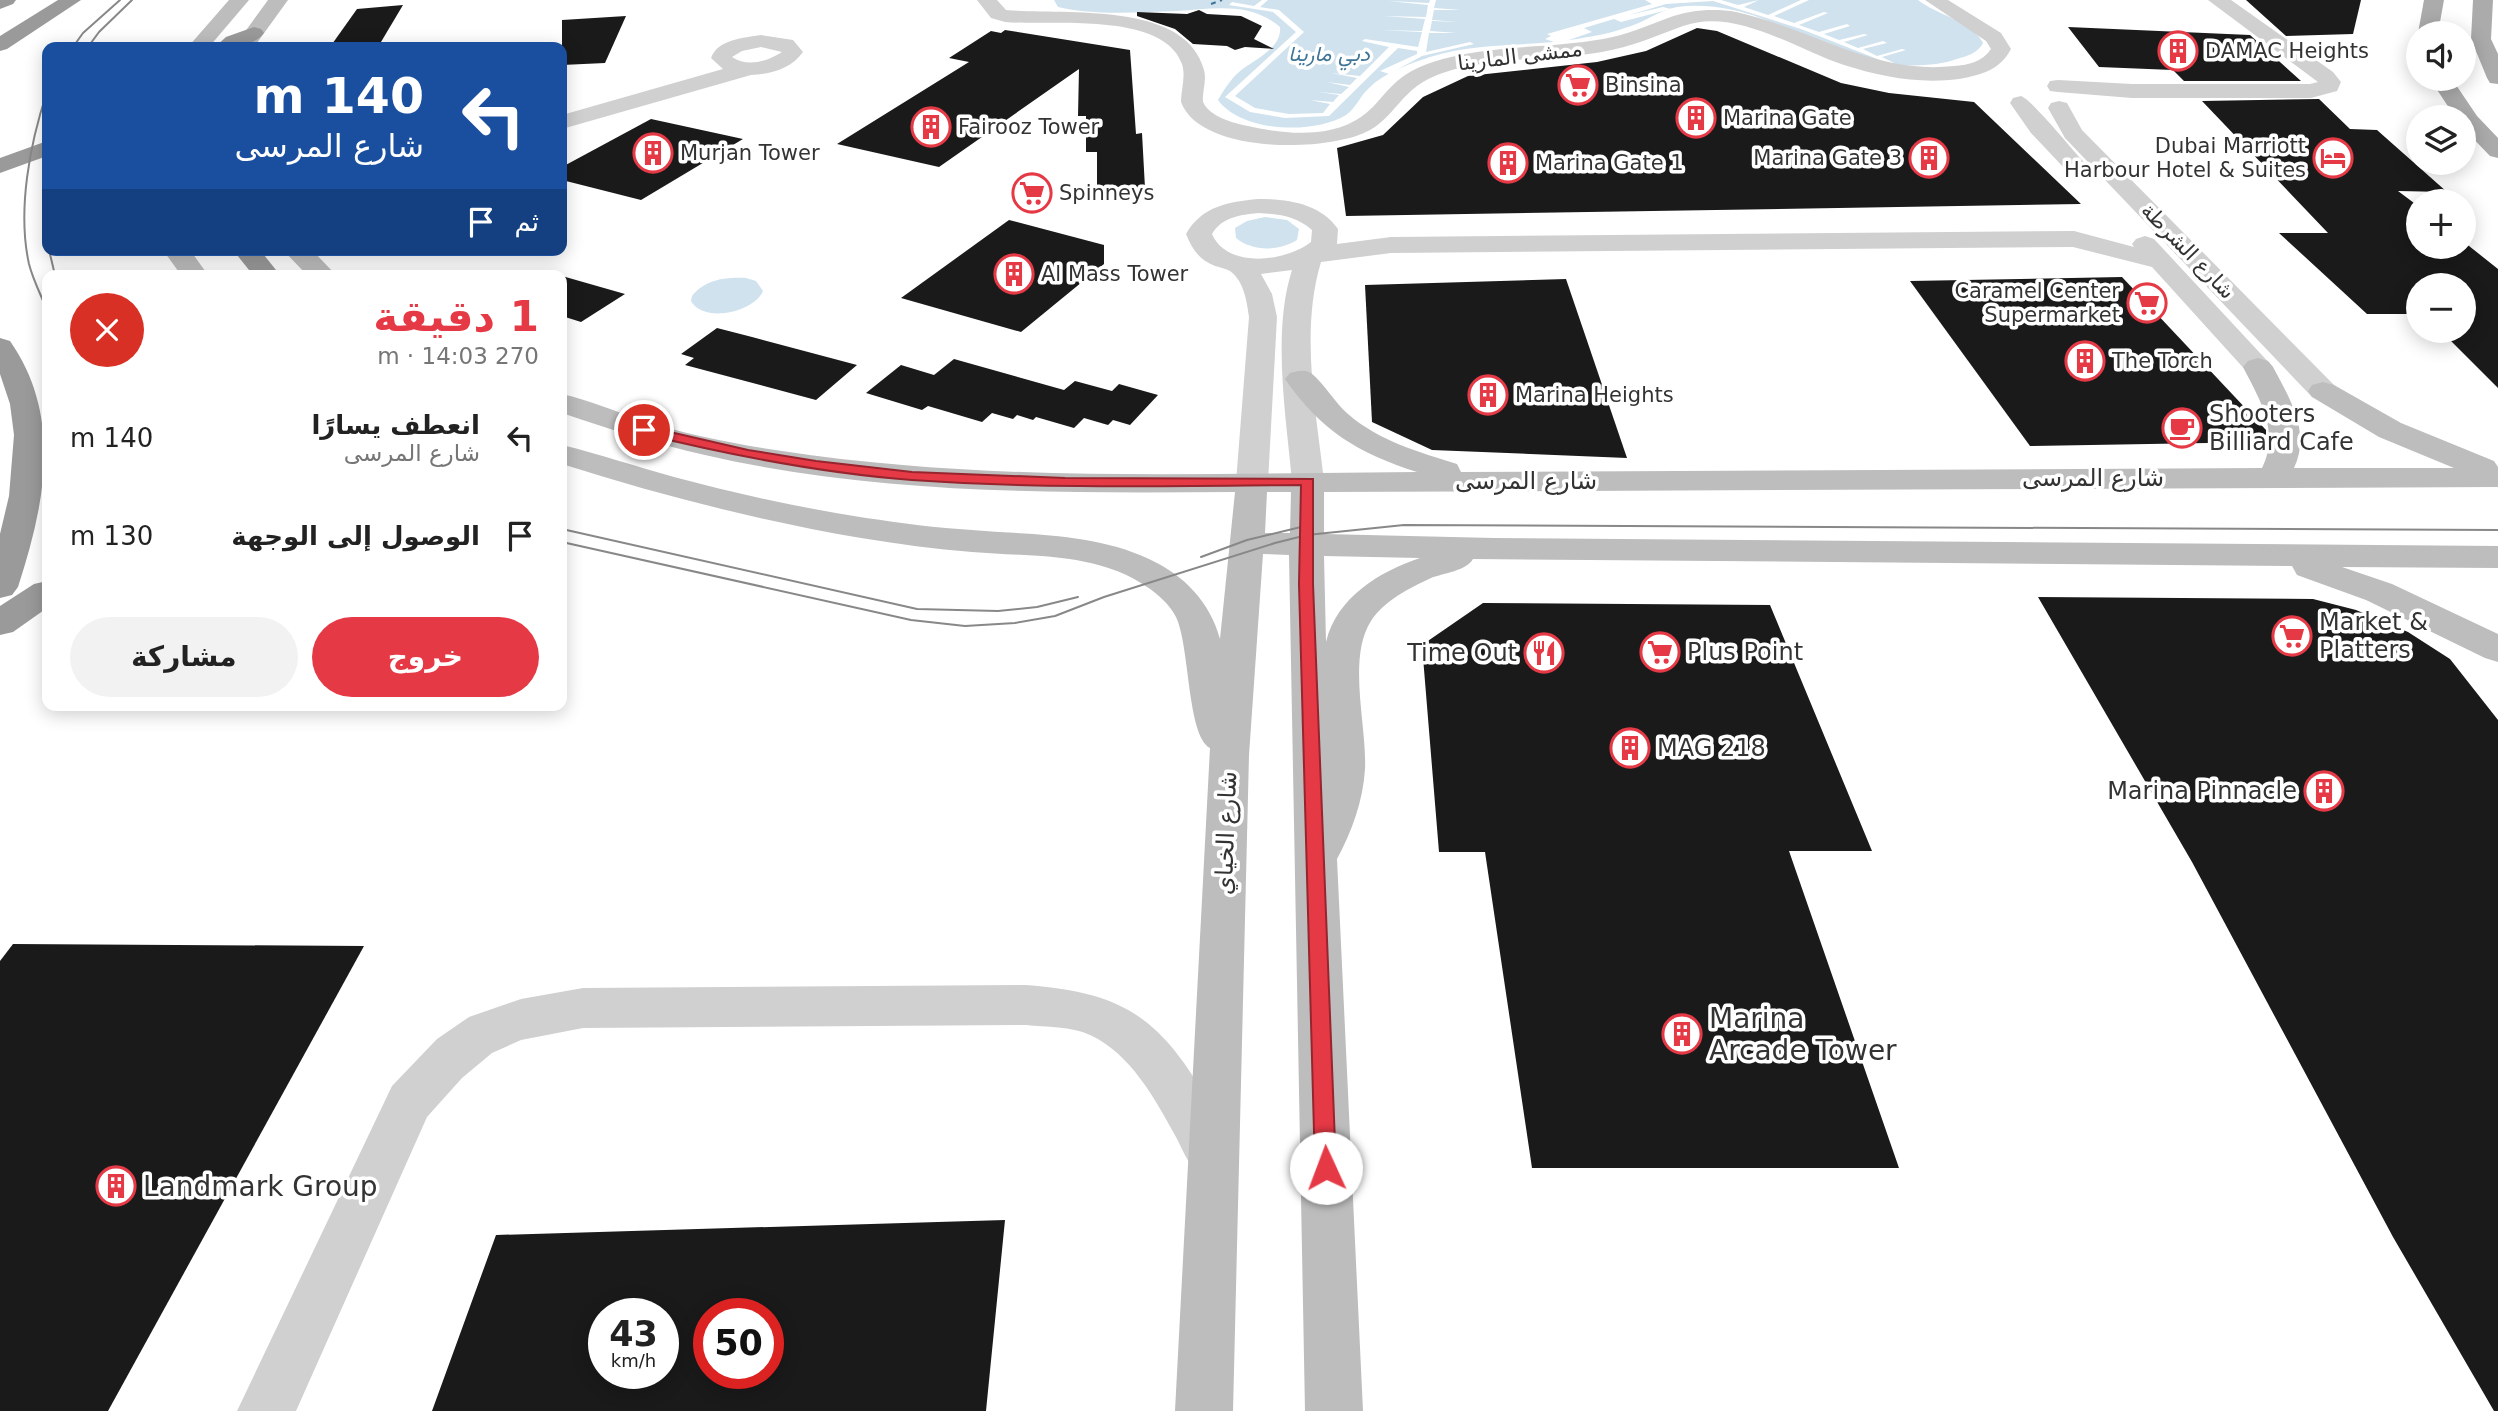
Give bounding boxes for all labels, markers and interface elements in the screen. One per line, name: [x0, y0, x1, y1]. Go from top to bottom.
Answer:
map controls: [2406, 21, 2476, 343]
button: sound: [2406, 21, 2476, 91]
building icon: DAMAC Heights: [2157, 30, 2199, 72]
street label: ممشى المارينا: [1456, 36, 1584, 76]
place label: DAMAC Heights: [2205, 39, 2369, 63]
water label: دبي مارينا: [1288, 42, 1371, 71]
supermarket icon: Binsina: [1557, 64, 1599, 106]
text: 140 m: [254, 68, 424, 125]
icon: left: [448, 70, 539, 161]
place label: Binsina: [1605, 73, 1682, 97]
building icon: Marina Gate: [1675, 97, 1717, 139]
button: layers: [2406, 105, 2476, 175]
building icon: Fairooz Tower: [910, 106, 952, 148]
place label: Marina Gate: [1723, 106, 1852, 130]
place label: Fairooz Tower: [958, 115, 1100, 139]
text: شارع المرسى: [234, 127, 424, 165]
building icon: Murjan Tower: [632, 132, 674, 174]
place label: Dubai Marriott Harbour Hotel & Suites: [2064, 134, 2306, 182]
building icon: Marina Gate 3: [1908, 137, 1950, 179]
hotel icon: Dubai Marriott Harbour Hotel & Suites: [2312, 137, 2354, 179]
place label: Murjan Tower: [680, 141, 820, 165]
building icon: Marina Gate 1: [1487, 142, 1529, 184]
place label: Marina Gate 3: [1753, 146, 1902, 170]
place label: Marina Gate 1: [1535, 151, 1684, 175]
supermarket icon: Spinneys: [1011, 172, 1053, 214]
place label: Spinneys: [1059, 181, 1154, 205]
button: +: [2406, 189, 2476, 259]
street label: شارع الشرطة: [2136, 198, 2240, 304]
icon: arrive: [462, 203, 500, 241]
text: ثم: [514, 207, 539, 237]
building icon: Al Mass Tower: [993, 253, 1035, 295]
place label: Al Mass Tower: [1041, 262, 1189, 286]
button: −: [2406, 273, 2476, 343]
place label: Caramel Center Supermarket: [1954, 279, 2120, 327]
supermarket icon: Caramel Center Supermarket: [2126, 282, 2168, 324]
text: 1 دقيقة: [373, 292, 539, 341]
button: close: [70, 293, 144, 367]
building icon: The Torch: [2064, 340, 2106, 382]
text: 270 m · 14:03: [377, 343, 539, 369]
place label: The Torch: [2111, 349, 2213, 373]
building icon: Marina Heights: [1467, 374, 1509, 416]
place label: Marina Heights: [1515, 383, 1674, 407]
pin: [614, 400, 674, 460]
place label: Shooters Billiard Cafe: [2209, 400, 2354, 456]
cafe icon: Shooters Billiard Cafe: [2161, 407, 2203, 449]
text: انعطف يسارًا: [311, 410, 480, 440]
icon: arrive: [625, 411, 663, 449]
icon: left: [501, 419, 539, 457]
text: 140 m: [70, 423, 153, 453]
text: شارع المرسى: [344, 440, 480, 466]
street label: شارع المرسى: [2022, 464, 2164, 492]
street label: شارع المرسى: [1455, 467, 1597, 495]
icon: arrive: [501, 517, 539, 555]
text: 130 m: [70, 521, 153, 551]
text: الوصول إلى الوجهة: [231, 521, 480, 551]
place label: Market & Platters: [2319, 608, 2428, 664]
supermarket icon: Market & Platters: [2271, 615, 2313, 657]
button: مشاركة: [70, 617, 298, 697]
button: خروج: [312, 617, 539, 697]
supermarket icon: Plus Point: [1639, 631, 1681, 673]
restaurant icon: Time Out: [1523, 632, 1565, 674]
place label: Plus Point: [1687, 638, 1803, 666]
place label: Time Out: [1406, 639, 1517, 667]
building icon: MAG 218: [1609, 727, 1651, 769]
place label: MAG 218: [1657, 734, 1766, 762]
building icon: Marina Pinnacle: [2303, 770, 2345, 812]
street label: شارع الخياي: [1210, 771, 1242, 895]
place label: Marina Pinnacle: [2107, 777, 2297, 805]
place label: Marina Arcade Tower: [1709, 1002, 1897, 1067]
building icon: Marina Arcade Tower: [1661, 1013, 1703, 1055]
position arrow: [1289, 1131, 1363, 1205]
building icon: Landmark Group: [95, 1165, 137, 1207]
place label: Landmark Group: [143, 1170, 378, 1203]
speed limit sign: 50: [693, 1298, 784, 1389]
text: 43: [609, 1314, 658, 1354]
text: km/h: [611, 1350, 656, 1371]

